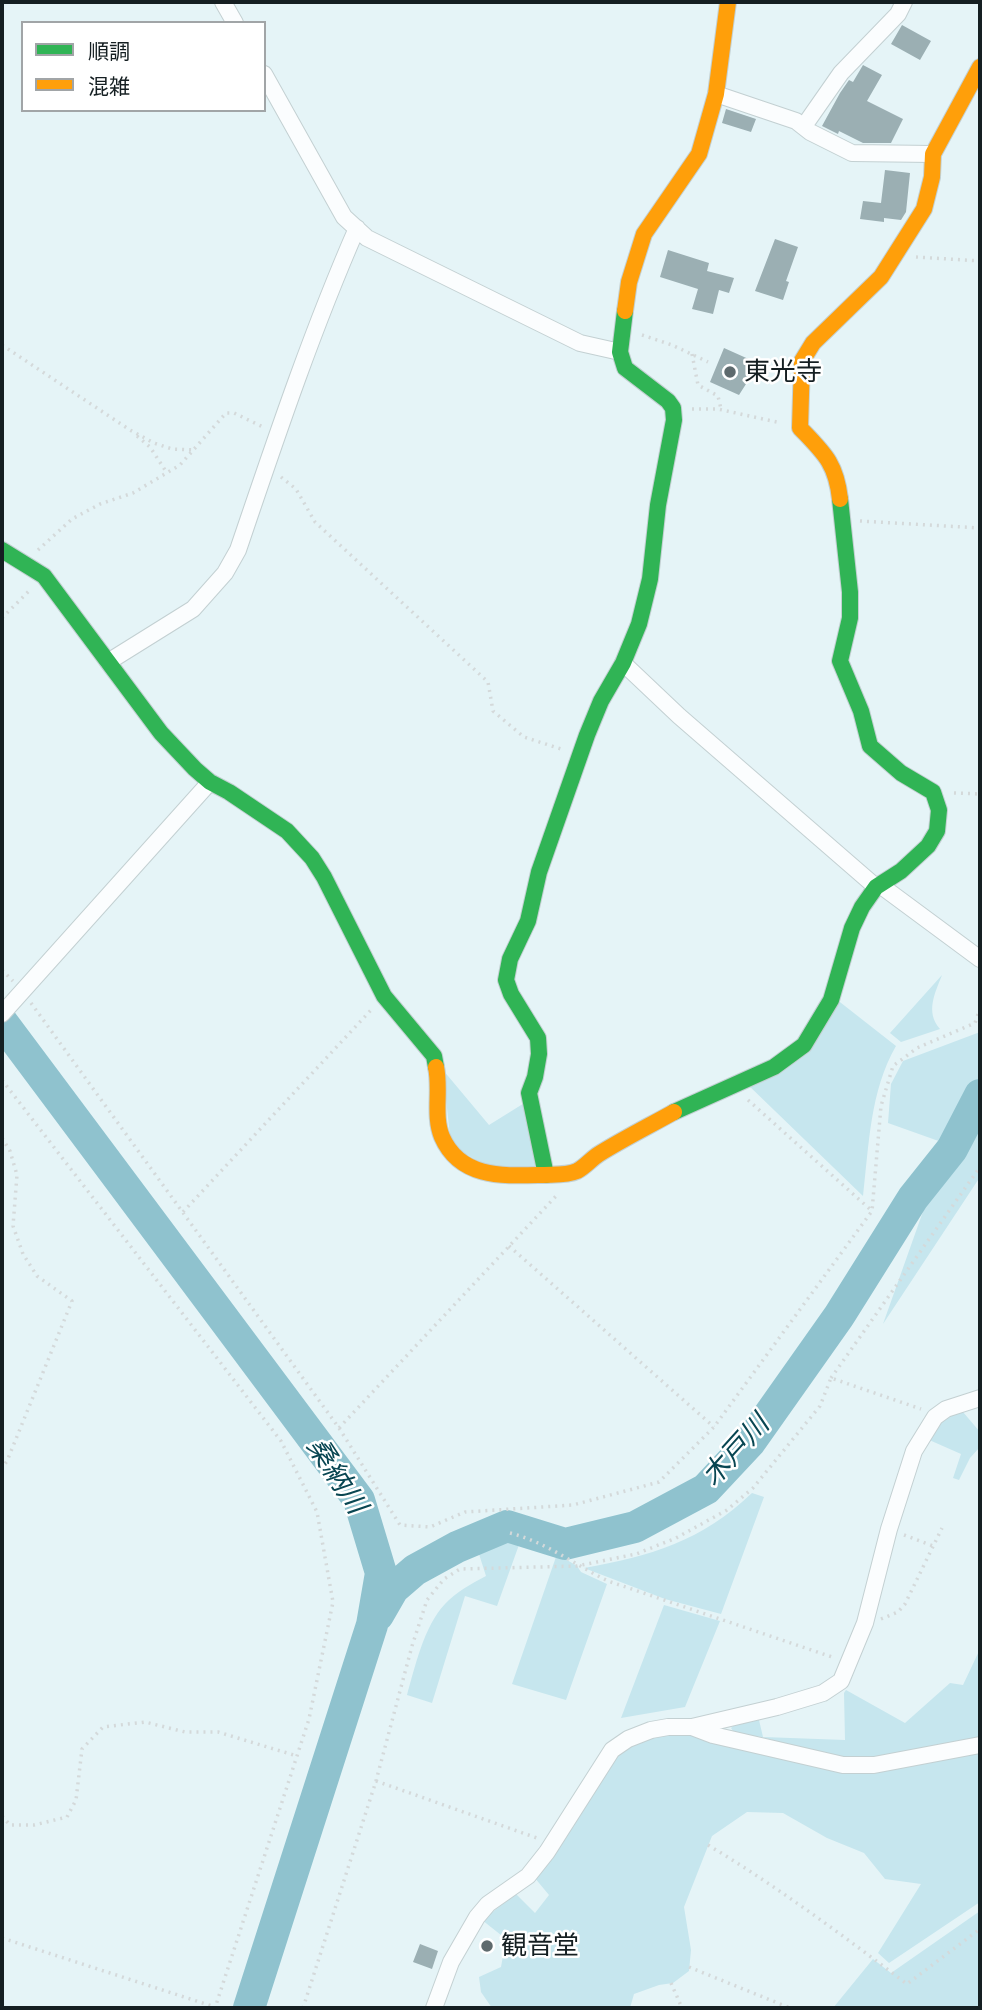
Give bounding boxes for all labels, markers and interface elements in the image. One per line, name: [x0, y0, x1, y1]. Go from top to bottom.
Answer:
legend: [21, 21, 266, 112]
text: 順調: [88, 39, 130, 64]
text: 混雑: [88, 74, 130, 99]
place label: 東光寺: [744, 356, 822, 388]
marker: 東光寺: [722, 364, 738, 380]
water label: 木戸川: [695, 1409, 777, 1493]
water label: 桑納川: [299, 1432, 373, 1520]
place label: 観音堂: [501, 1930, 579, 1962]
marker: 観音堂: [479, 1938, 495, 1954]

